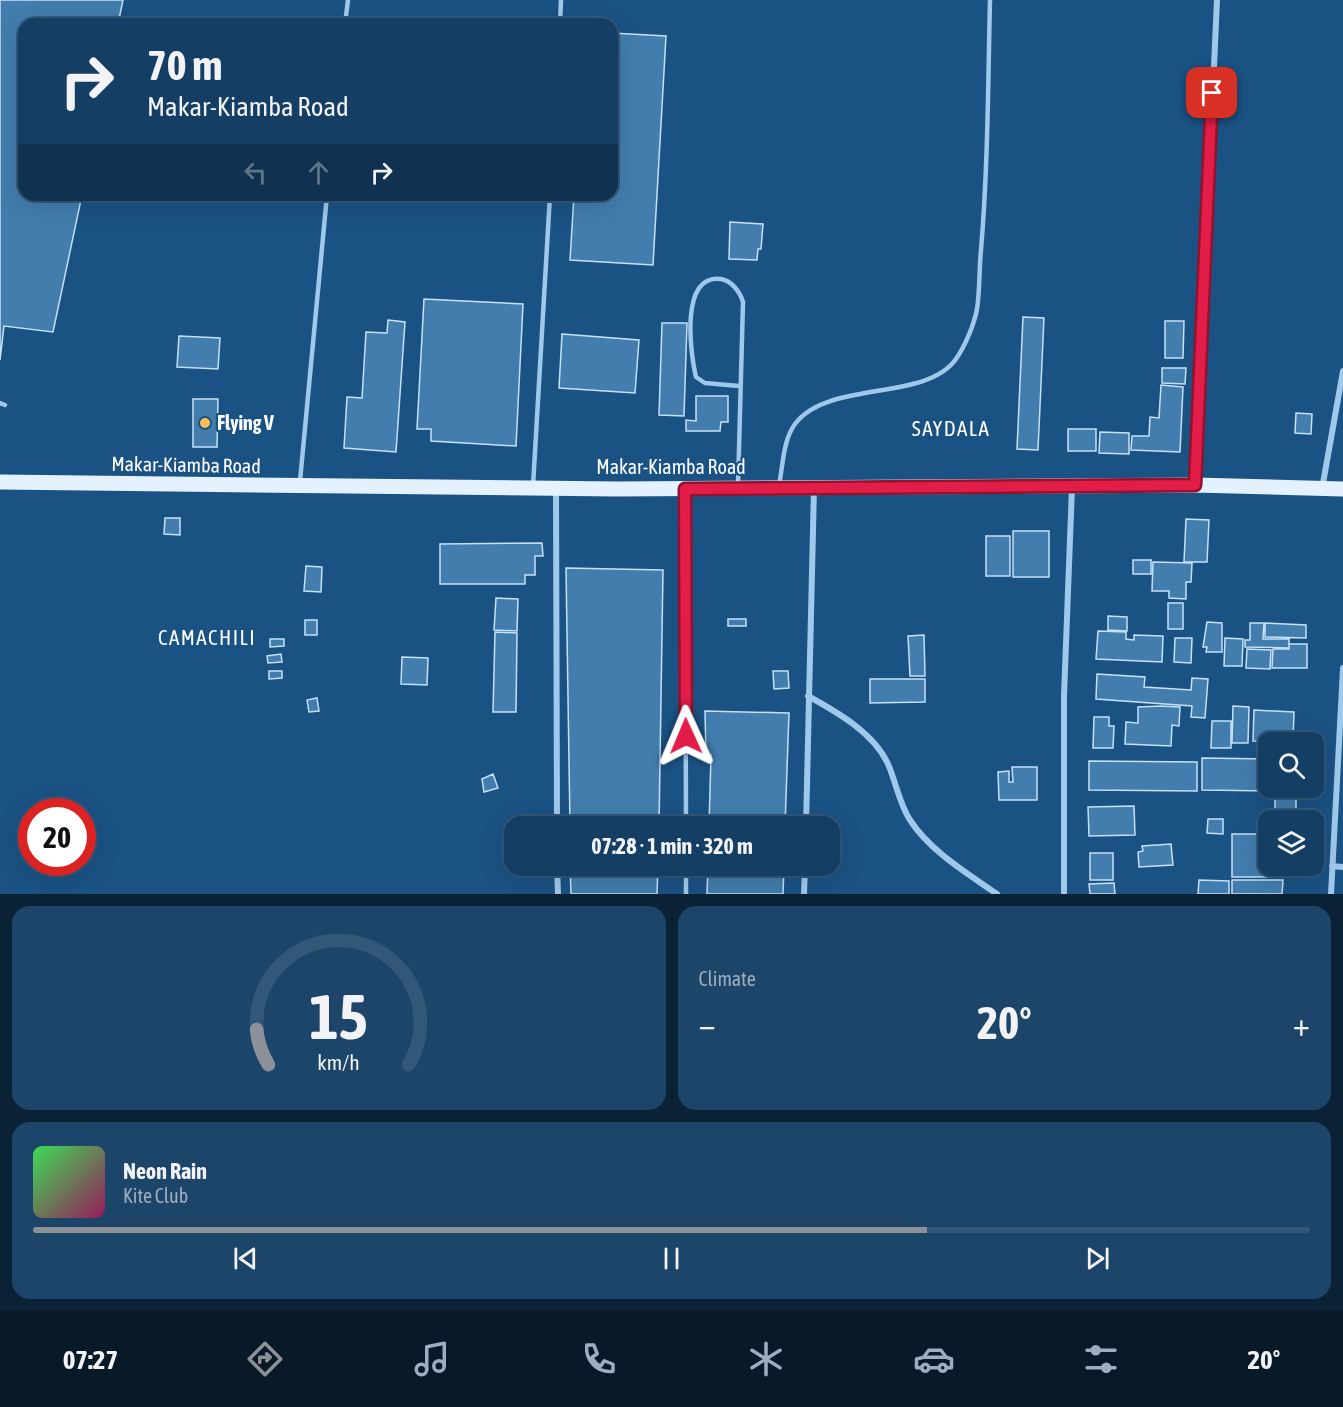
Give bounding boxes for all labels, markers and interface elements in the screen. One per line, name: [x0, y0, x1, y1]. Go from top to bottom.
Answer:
text: 70 m: [147, 41, 222, 89]
icon: right: [48, 42, 126, 120]
pin: [1186, 67, 1237, 118]
icon: arrive: [1195, 76, 1228, 109]
text: Makar-Kiamba Road: [147, 91, 349, 122]
icon: left: [239, 156, 272, 189]
icon: ahead: [302, 156, 335, 189]
icon: right: [365, 156, 398, 189]
place label: Flying V: [217, 411, 274, 434]
marker: Flying V: [198, 416, 212, 430]
district label: SAYDALA: [912, 416, 990, 440]
street label: Makar-Kiamba Road: [111, 452, 261, 477]
street label: Makar-Kiamba Road: [596, 455, 746, 478]
district label: CAMACHILI: [158, 625, 256, 649]
position arrow: [654, 704, 718, 768]
map controls: [1258, 732, 1324, 876]
button: search: [1258, 732, 1324, 798]
speed limit sign: 20: [18, 798, 96, 876]
button: layers: [1258, 810, 1324, 876]
text: 07:28 · 1 min · 320 m: [591, 833, 753, 859]
text: Climate: [699, 967, 756, 990]
text: 15: [309, 981, 368, 1052]
text: 20°: [977, 997, 1032, 1049]
text: −: [699, 1005, 716, 1043]
text: +: [1293, 1005, 1310, 1043]
text: km/h: [317, 1050, 360, 1075]
text: Neon Rain: [123, 1158, 207, 1184]
text: Kite Club: [123, 1184, 188, 1207]
icon: previous: [229, 1242, 262, 1275]
icon: pause: [655, 1242, 688, 1275]
icon: next: [1081, 1242, 1114, 1275]
icon: directions: [244, 1338, 286, 1380]
icon: music: [411, 1338, 453, 1380]
icon: phone: [578, 1338, 620, 1380]
icon: climate: [745, 1338, 787, 1380]
icon: car: [913, 1338, 955, 1380]
icon: filters: [1080, 1338, 1122, 1380]
text: 07:27: [63, 1344, 118, 1375]
text: 20°: [1247, 1344, 1280, 1375]

